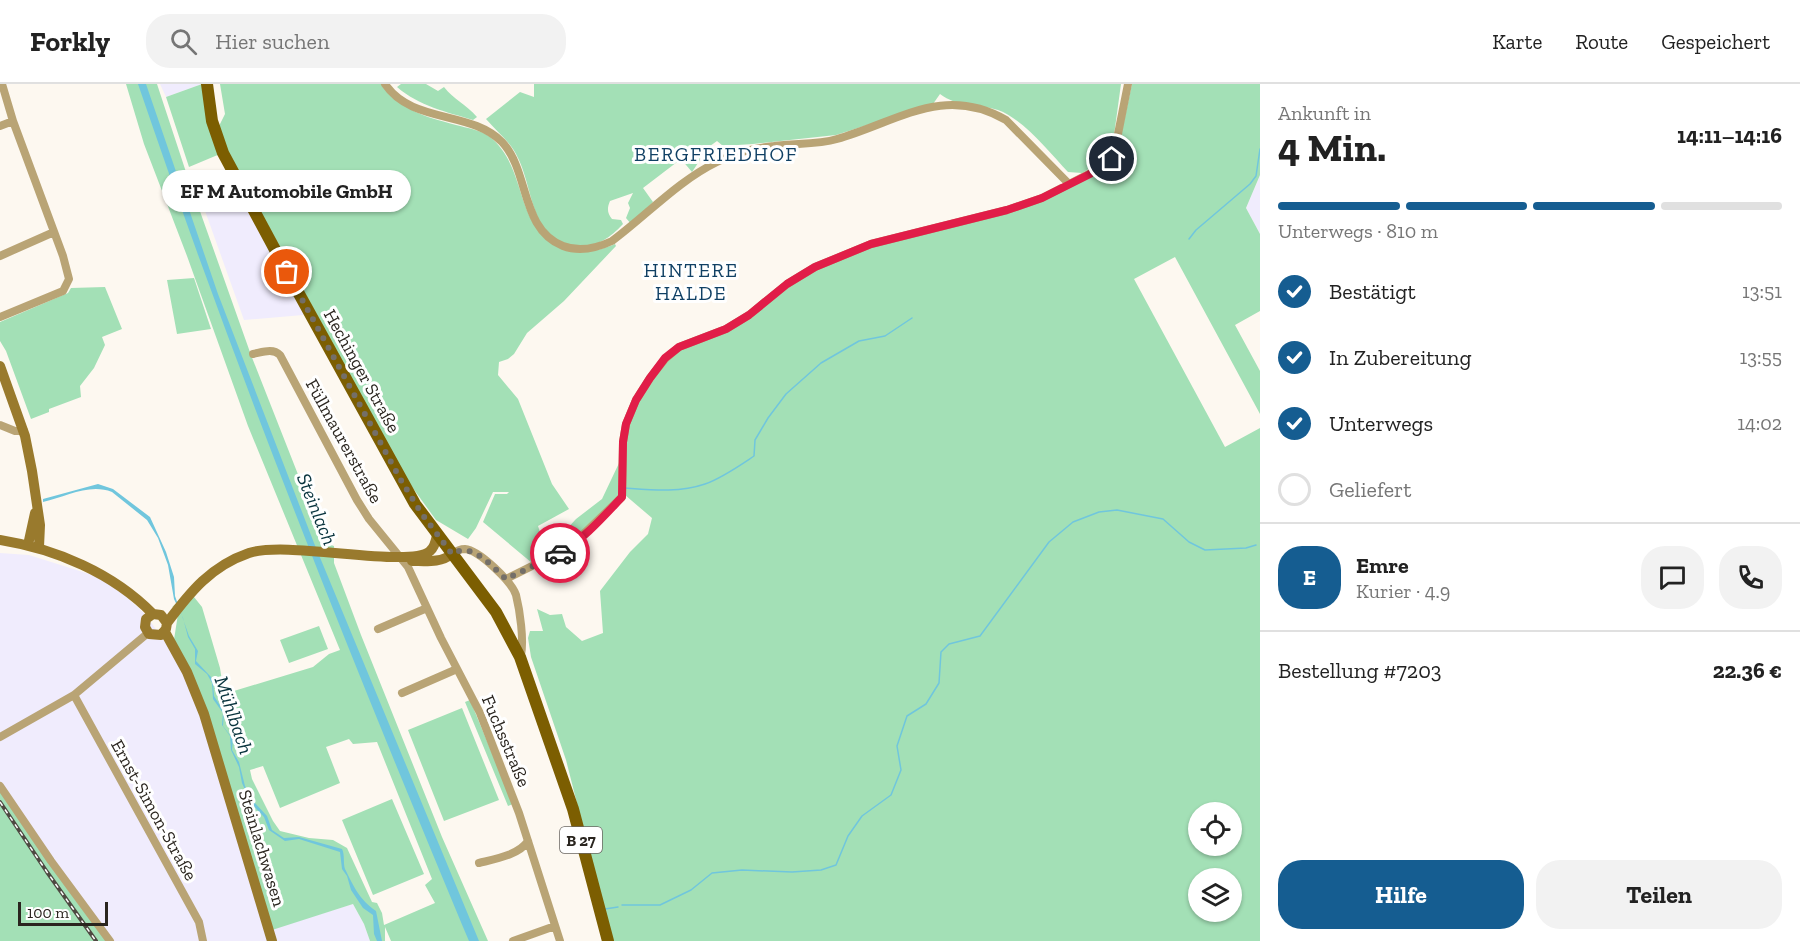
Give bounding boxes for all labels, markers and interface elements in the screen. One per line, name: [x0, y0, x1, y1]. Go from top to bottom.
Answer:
search box: [146, 14, 566, 68]
text: Forkly: [30, 25, 110, 58]
icon: search: [167, 25, 200, 58]
text: Hier suchen: [215, 28, 330, 55]
text: Karte: [1492, 29, 1542, 54]
text: Route: [1575, 29, 1628, 54]
text: Gespeichert: [1661, 29, 1770, 54]
text: Ankunft in: [1278, 101, 1371, 125]
text: 14:11–14:16: [1677, 122, 1782, 149]
text: 4 Min.: [1278, 124, 1386, 171]
pin: [1086, 133, 1137, 184]
district label: BERGFRIEDHOF: [634, 142, 798, 166]
icon: home: [1095, 142, 1128, 175]
callout: EF M Automobile GmbH: [162, 170, 412, 212]
text: EF M Automobile GmbH: [180, 179, 393, 203]
text: Unterwegs · 810 m: [1278, 219, 1438, 243]
pin: [261, 246, 312, 297]
icon: bag: [270, 255, 303, 288]
district label: HINTERE HALDE: [643, 258, 739, 305]
icon: check: [1278, 275, 1311, 308]
text: Bestätigt: [1329, 278, 1416, 305]
text: 13:51: [1742, 279, 1782, 303]
street label: Hechinger Straße: [319, 305, 405, 437]
icon: check: [1278, 341, 1311, 374]
text: In Zubereitung: [1329, 344, 1472, 371]
text: 13:55: [1740, 345, 1782, 369]
street label: Füllmaurerstraße: [301, 375, 387, 507]
icon: check: [1278, 407, 1311, 440]
text: Unterwegs: [1329, 410, 1433, 437]
text: 14:02: [1737, 411, 1782, 435]
water label: Steinlach: [292, 470, 342, 548]
text: Geliefert: [1329, 476, 1412, 503]
courier: [530, 523, 590, 583]
icon: car: [544, 537, 577, 570]
button: chat: [1641, 546, 1704, 609]
button: phone: [1719, 546, 1782, 609]
text: Emre: [1356, 552, 1409, 579]
text: E: [1303, 564, 1316, 591]
text: Kurier · 4.9: [1356, 579, 1450, 603]
text: Bestellung #7203: [1278, 657, 1442, 684]
text: 22.36 €: [1713, 657, 1782, 684]
water label: Mühlbach: [209, 673, 259, 757]
street label: Fuchsstraße: [477, 692, 535, 790]
street label: Ernst-Simon-Straße: [106, 736, 202, 884]
street label: Steinlachwasen: [234, 787, 290, 910]
map controls: [1188, 802, 1242, 922]
button: locate: [1188, 802, 1242, 856]
road number: B 27: [560, 827, 602, 853]
button: Hilfe: [1278, 860, 1524, 929]
button: Teilen: [1536, 860, 1782, 929]
button: layers: [1188, 868, 1242, 922]
scale bar: [18, 899, 108, 926]
text: 100 m: [27, 903, 69, 922]

